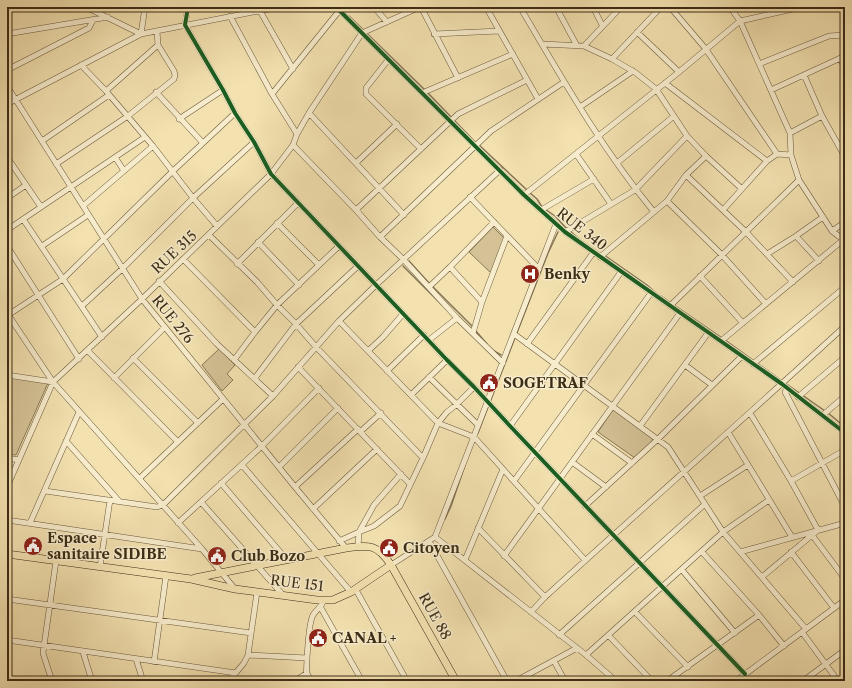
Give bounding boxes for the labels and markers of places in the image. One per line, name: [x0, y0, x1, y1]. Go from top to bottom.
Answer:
hospital icon: Benky: [519, 263, 541, 285]
place label: Benky: [544, 265, 591, 283]
public building icon: SOGETRAF: [478, 372, 500, 394]
place label: SOGETRAF: [503, 374, 588, 392]
place label: Espace sanitaire SIDIBE: [47, 529, 167, 563]
public building icon: Espace sanitaire SIDIBE: [22, 535, 44, 557]
public building icon: Citoyen: [378, 537, 400, 559]
place label: Citoyen: [403, 539, 460, 557]
public building icon: Club Bozo: [206, 545, 228, 567]
place label: Club Bozo: [231, 547, 305, 565]
public building icon: CANAL +: [307, 627, 329, 649]
place label: CANAL +: [332, 629, 397, 647]

